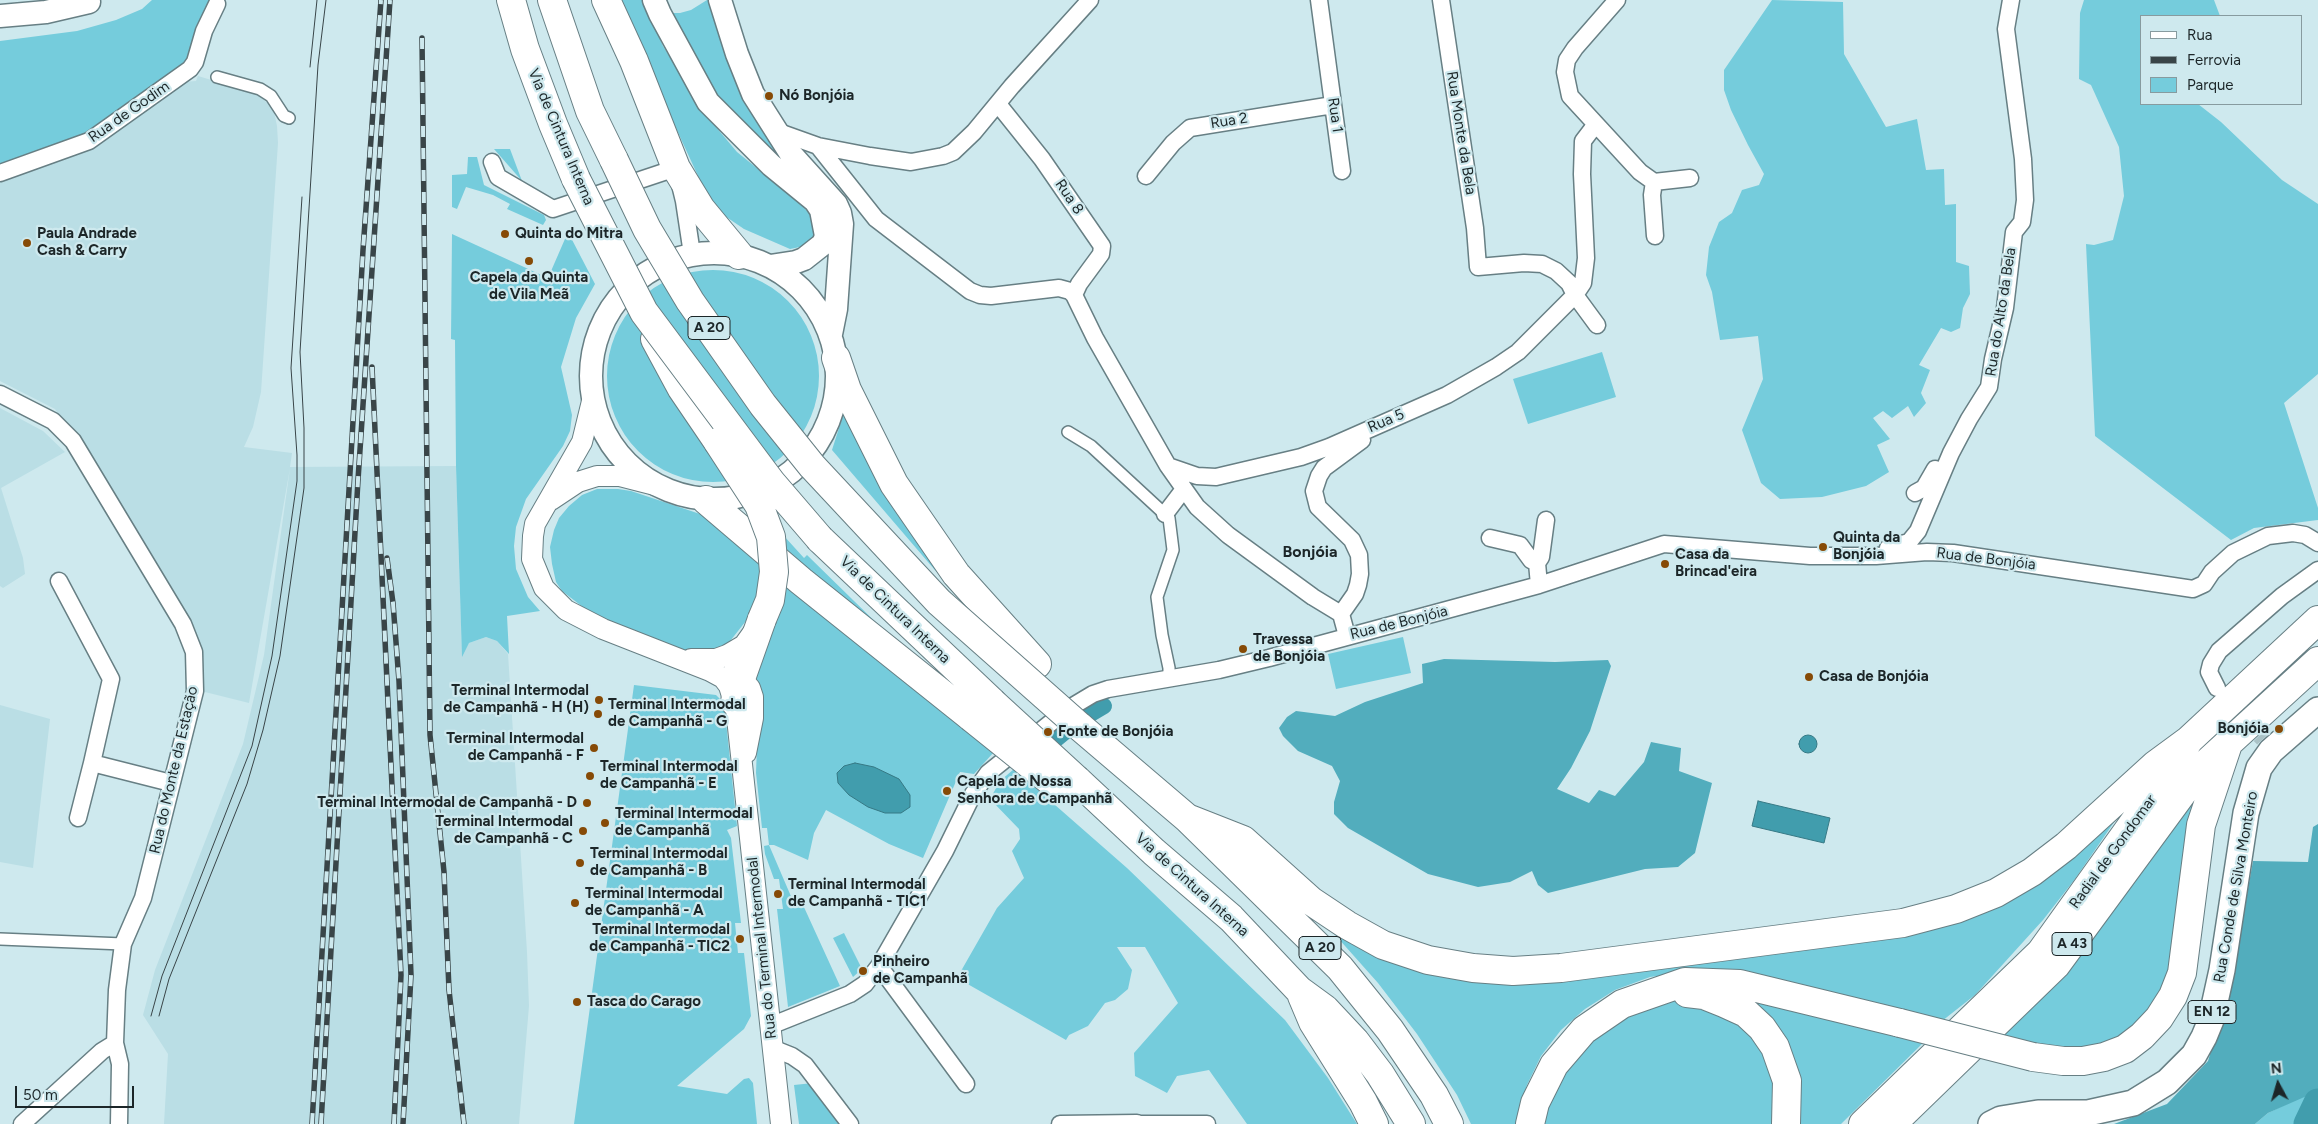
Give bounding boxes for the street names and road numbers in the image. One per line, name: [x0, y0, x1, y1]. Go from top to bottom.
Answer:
street label: Via de Cintura Interna: [524, 66, 598, 208]
street label: Rua Monte da Bela: [1442, 70, 1480, 196]
street label: Rua de Godim: [85, 77, 173, 147]
street label: Rua 1: [1324, 96, 1346, 134]
street label: Rua 2: [1209, 109, 1249, 133]
street label: Rua 8: [1051, 176, 1087, 218]
street label: Rua do Alto da Bela: [1982, 246, 2020, 378]
road number: A 20: [688, 316, 730, 339]
street label: Rua 5: [1365, 405, 1407, 437]
street label: Rua de Bonjóia: [1935, 544, 2037, 574]
street label: Via de Cintura Interna: [836, 553, 954, 667]
street label: Rua de Bonjóia: [1348, 602, 1450, 644]
street label: Rua do Monte da Estação: [146, 684, 202, 856]
street label: Rua Conde de Silva Monteiro: [2210, 790, 2262, 984]
street label: Radial de Gondomar: [2066, 792, 2160, 912]
street label: Via de Cintura Interna: [1132, 829, 1252, 941]
street label: Rua do Terminal Intermodal: [743, 856, 781, 1040]
road number: A 43: [2052, 932, 2092, 956]
road number: A 20: [1299, 936, 1341, 960]
road number: EN 12: [2188, 1000, 2236, 1024]

